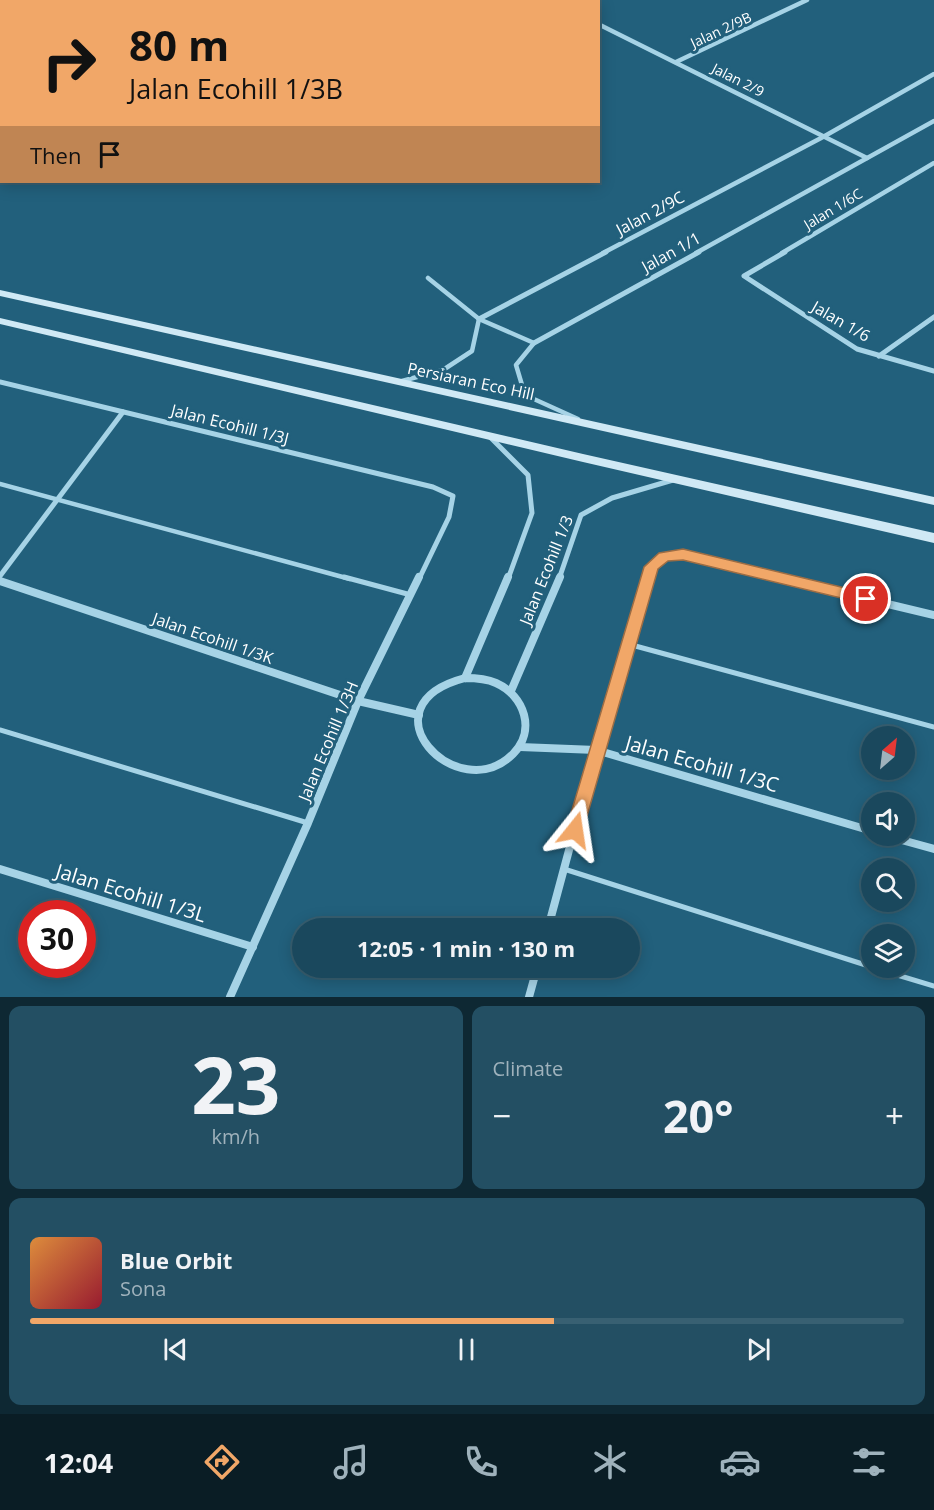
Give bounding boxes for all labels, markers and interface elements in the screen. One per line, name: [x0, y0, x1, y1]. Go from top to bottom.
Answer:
street label: Jalan 2/9B: [685, 7, 754, 53]
text: 80 m: [129, 16, 229, 73]
icon: right: [30, 24, 108, 102]
street label: Jalan 2/9: [707, 57, 768, 101]
text: Jalan Ecohill 1/3B: [129, 70, 343, 107]
icon: arrive: [93, 138, 126, 171]
text: Then: [30, 140, 81, 170]
street label: Jalan 1/6C: [798, 184, 866, 234]
street label: Jalan 2/9C: [610, 186, 688, 241]
street label: Jalan 1/1: [636, 227, 704, 278]
street label: Jalan 1/6: [806, 294, 874, 347]
street label: Persiaran Eco Hill: [405, 357, 537, 405]
street label: Jalan Ecohill 1/3J: [167, 398, 291, 449]
street label: Jalan Ecohill 1/3: [513, 512, 578, 630]
pin: [840, 573, 891, 624]
icon: arrive: [849, 582, 882, 615]
street label: Jalan Ecohill 1/3K: [148, 606, 276, 669]
street label: Jalan Ecohill 1/3H: [292, 678, 363, 806]
north arrow: [861, 726, 915, 780]
map controls: [861, 726, 915, 978]
street label: Jalan Ecohill 1/3C: [620, 728, 782, 798]
button: sound: [861, 792, 915, 846]
position arrow: [543, 798, 607, 862]
street label: Jalan Ecohill 1/3L: [51, 856, 210, 928]
button: search: [861, 858, 915, 912]
speed limit sign: 30: [18, 900, 96, 978]
button: layers: [861, 924, 915, 978]
text: 12:05 · 1 min · 130 m: [357, 933, 575, 963]
text: 23: [191, 1031, 280, 1137]
text: Climate: [493, 1055, 563, 1082]
text: 20°: [663, 1085, 734, 1146]
text: −: [493, 1093, 511, 1138]
text: +: [885, 1093, 904, 1138]
text: km/h: [211, 1123, 260, 1150]
text: Blue Orbit: [120, 1245, 232, 1275]
text: Sona: [120, 1275, 166, 1302]
icon: previous: [159, 1333, 192, 1366]
icon: pause: [450, 1333, 483, 1366]
icon: next: [742, 1333, 775, 1366]
icon: directions: [201, 1441, 243, 1483]
icon: music: [330, 1441, 372, 1483]
icon: phone: [460, 1441, 502, 1483]
icon: climate: [589, 1441, 631, 1483]
icon: car: [719, 1441, 761, 1483]
icon: filters: [848, 1441, 890, 1483]
text: 12:04: [44, 1444, 113, 1481]

